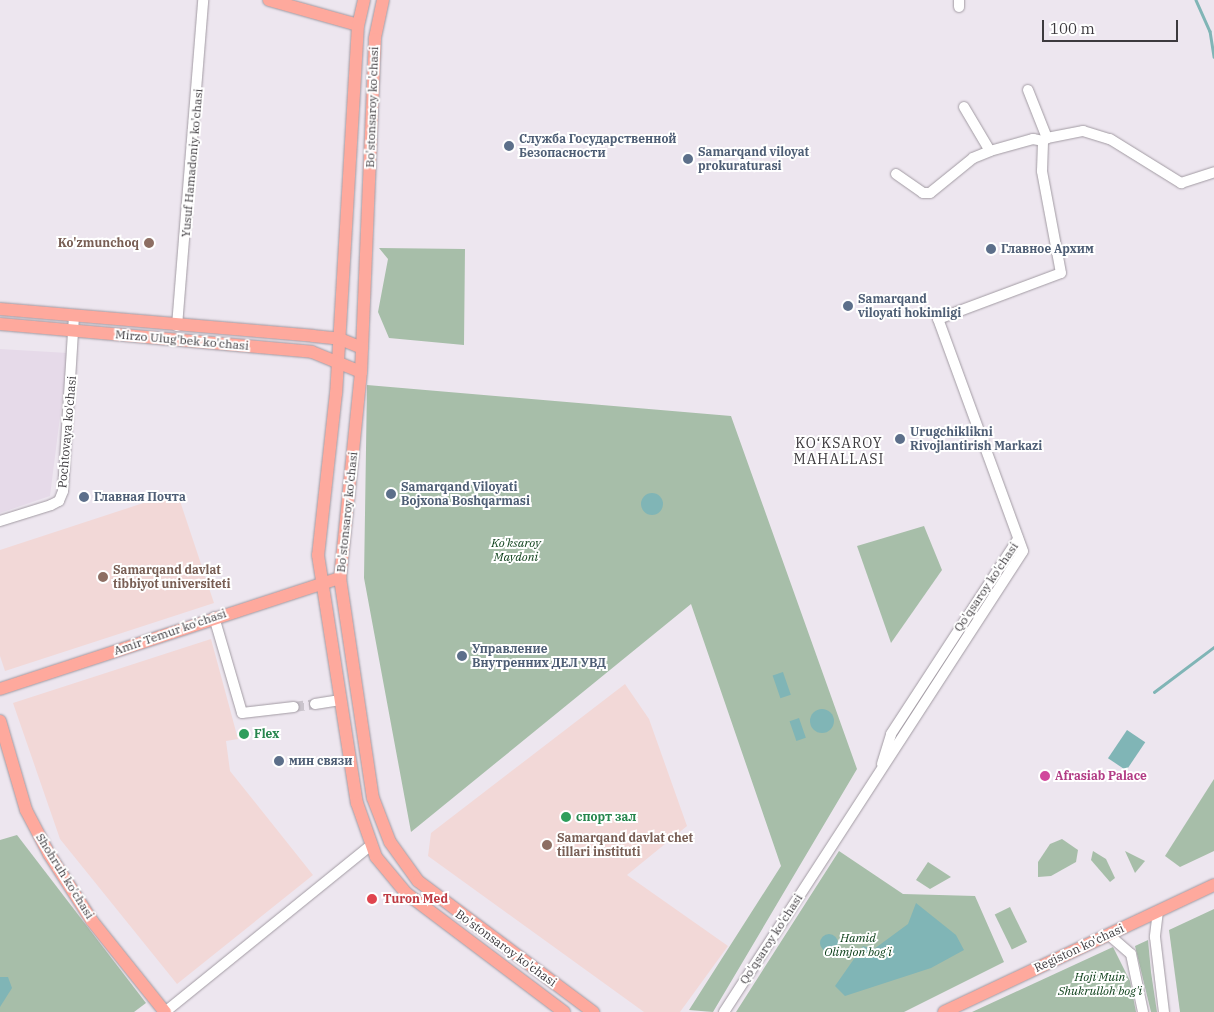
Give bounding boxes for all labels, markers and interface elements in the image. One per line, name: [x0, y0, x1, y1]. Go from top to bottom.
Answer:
scale bar: [1044, 10, 1180, 42]
text: 100 m: [1050, 19, 1095, 38]
street label: Bo'stonsaroy ko'chasi: [363, 46, 381, 168]
street label: Yusuf Hamadoniy ko'chasi: [178, 88, 206, 238]
place label: Служба Государственной Безопасности: [519, 132, 677, 160]
marker: Служба Государственной Безопасности: [503, 140, 515, 152]
place label: Samarqand viloyat prokuraturasi: [698, 145, 809, 173]
marker: Samarqand viloyat prokuraturasi: [682, 153, 694, 165]
place label: Ko'zmunchoq: [58, 236, 139, 250]
marker: Ko'zmunchoq: [143, 237, 155, 249]
place label: Главное Архим: [1001, 242, 1094, 256]
marker: Главное Архим: [985, 243, 997, 255]
place label: Samarqand viloyati hokimligi: [858, 292, 961, 320]
marker: Samarqand viloyati hokimligi: [842, 300, 854, 312]
street label: Mirzo Ulug'bek ko'chasi: [115, 327, 249, 353]
street label: Pochtovaya ko'chasi: [55, 375, 79, 489]
place label: Urugchiklikni Rivojlantirish Markazi: [910, 425, 1042, 453]
marker: Urugchiklikni Rivojlantirish Markazi: [894, 433, 906, 445]
district label: KO‘KSAROY MAHALLASI: [792, 435, 886, 468]
street label: Bo'stonsaroy ko'chasi: [333, 451, 361, 573]
place label: Samarqand Viloyati Bojxona Boshqarmasi: [401, 480, 530, 508]
marker: Samarqand Viloyati Bojxona Boshqarmasi: [385, 488, 397, 500]
place label: Главная Почта: [94, 490, 186, 504]
marker: Главная Почта: [78, 491, 90, 503]
park label: Ko'ksaroy Maydoni: [491, 536, 541, 564]
street label: Qo'qsaroy ko'chasi: [951, 540, 1021, 634]
place label: Samarqand davlat tibbiyot universiteti: [113, 563, 230, 591]
marker: Samarqand davlat tibbiyot universiteti: [97, 571, 109, 583]
street label: Amir Temur ko'chasi: [112, 606, 228, 658]
place label: Управление Внутренних ДЕЛ УВД: [472, 642, 606, 670]
marker: Управление Внутренних ДЕЛ УВД: [456, 650, 468, 662]
place label: Flex: [254, 727, 279, 741]
marker: Flex: [238, 728, 250, 740]
place label: мин связи: [289, 754, 352, 768]
marker: мин связи: [273, 755, 285, 767]
place label: Afrasiab Palace: [1055, 769, 1147, 783]
marker: Afrasiab Palace: [1039, 770, 1051, 782]
place label: спорт зал: [576, 810, 636, 824]
marker: спорт зал: [560, 811, 572, 823]
street label: Shohruh ko'chasi: [33, 831, 97, 921]
place label: Samarqand davlat chet tillari instituti: [557, 831, 693, 859]
marker: Samarqand davlat chet tillari instituti: [541, 839, 553, 851]
street label: Qo'qsaroy ko'chasi: [737, 891, 805, 987]
marker: Turon Med: [365, 892, 379, 906]
place label: Turon Med: [383, 892, 448, 906]
street label: Bo'stonsaroy ko'chasi: [453, 906, 559, 990]
street label: Registon ko'chasi: [1032, 921, 1126, 975]
park label: Hamid Olimjon bog'i: [824, 931, 892, 959]
park label: Hoji Muin Shukrulloh bog'i: [1058, 970, 1142, 998]

